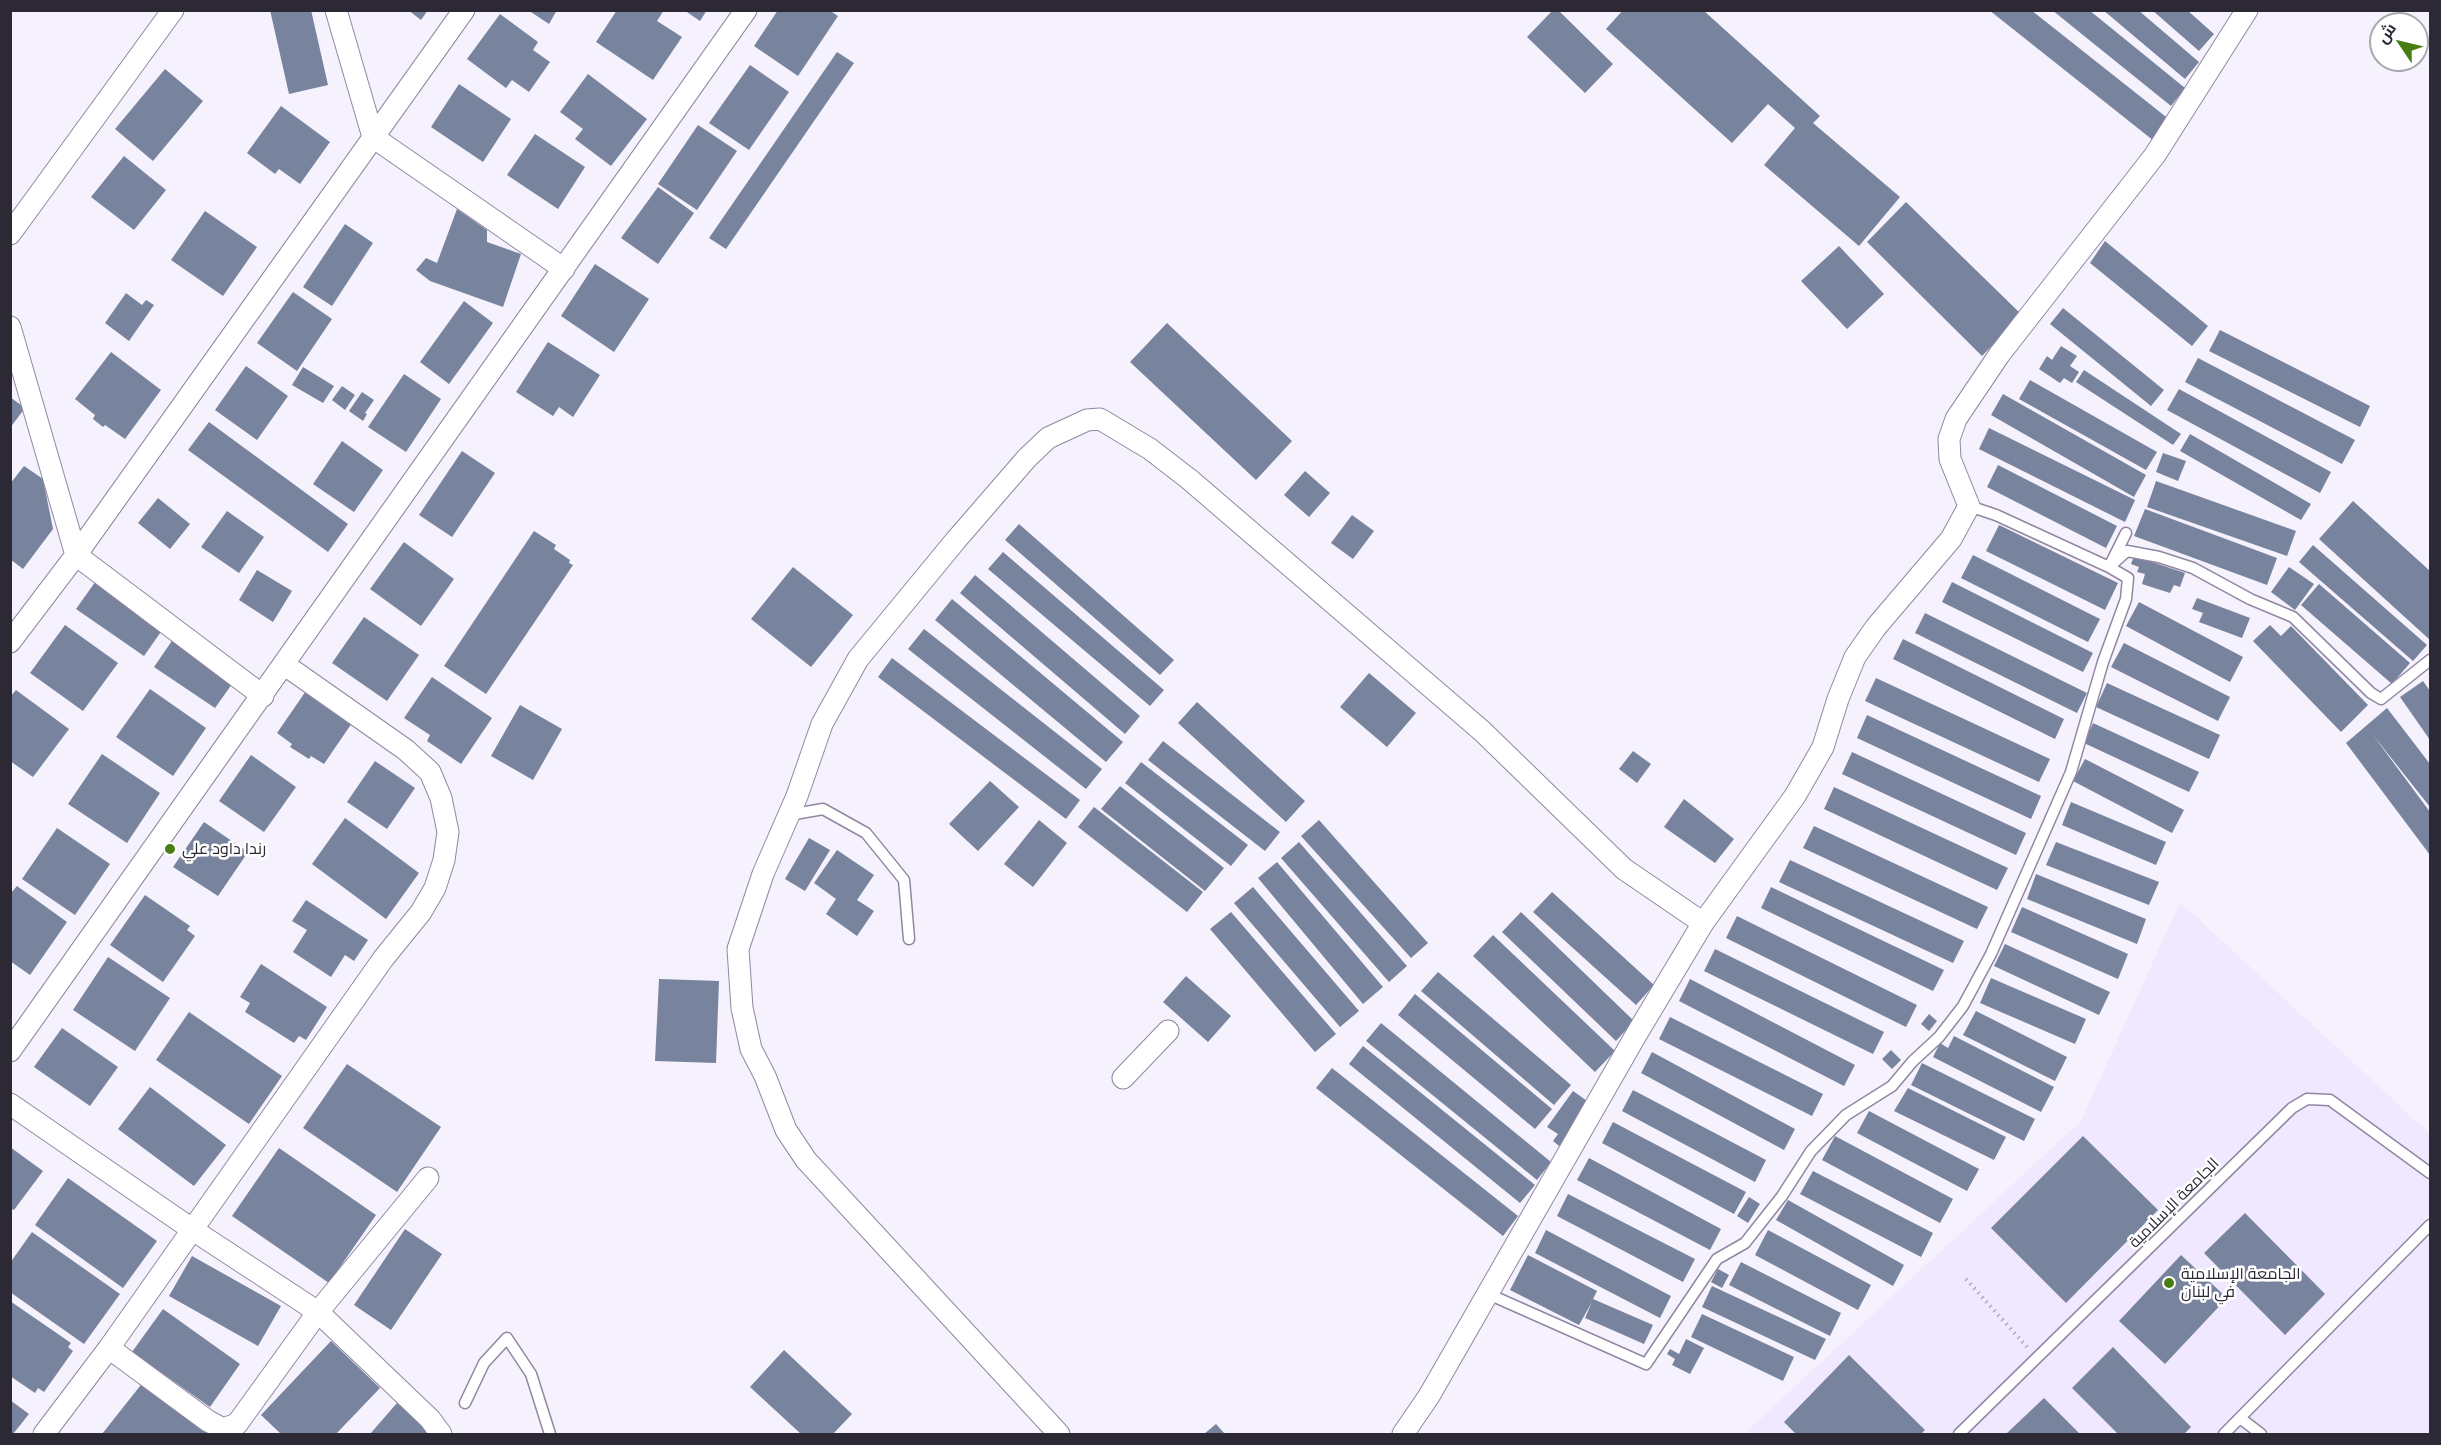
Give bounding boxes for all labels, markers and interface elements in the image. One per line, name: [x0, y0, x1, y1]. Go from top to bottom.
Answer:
north arrow: [2369, 12, 2429, 72]
text: ش: [2372, 19, 2400, 47]
place label: رندا داود علي: [182, 839, 266, 859]
marker: رندا داود علي: [163, 842, 177, 856]
street label: الجامعة الإسلامية: [2125, 1154, 2223, 1252]
place label: الجامعة الإسلامية في لبنان: [2181, 1264, 2301, 1302]
marker: الجامعة الإسلامية في لبنان: [2162, 1276, 2176, 1290]

